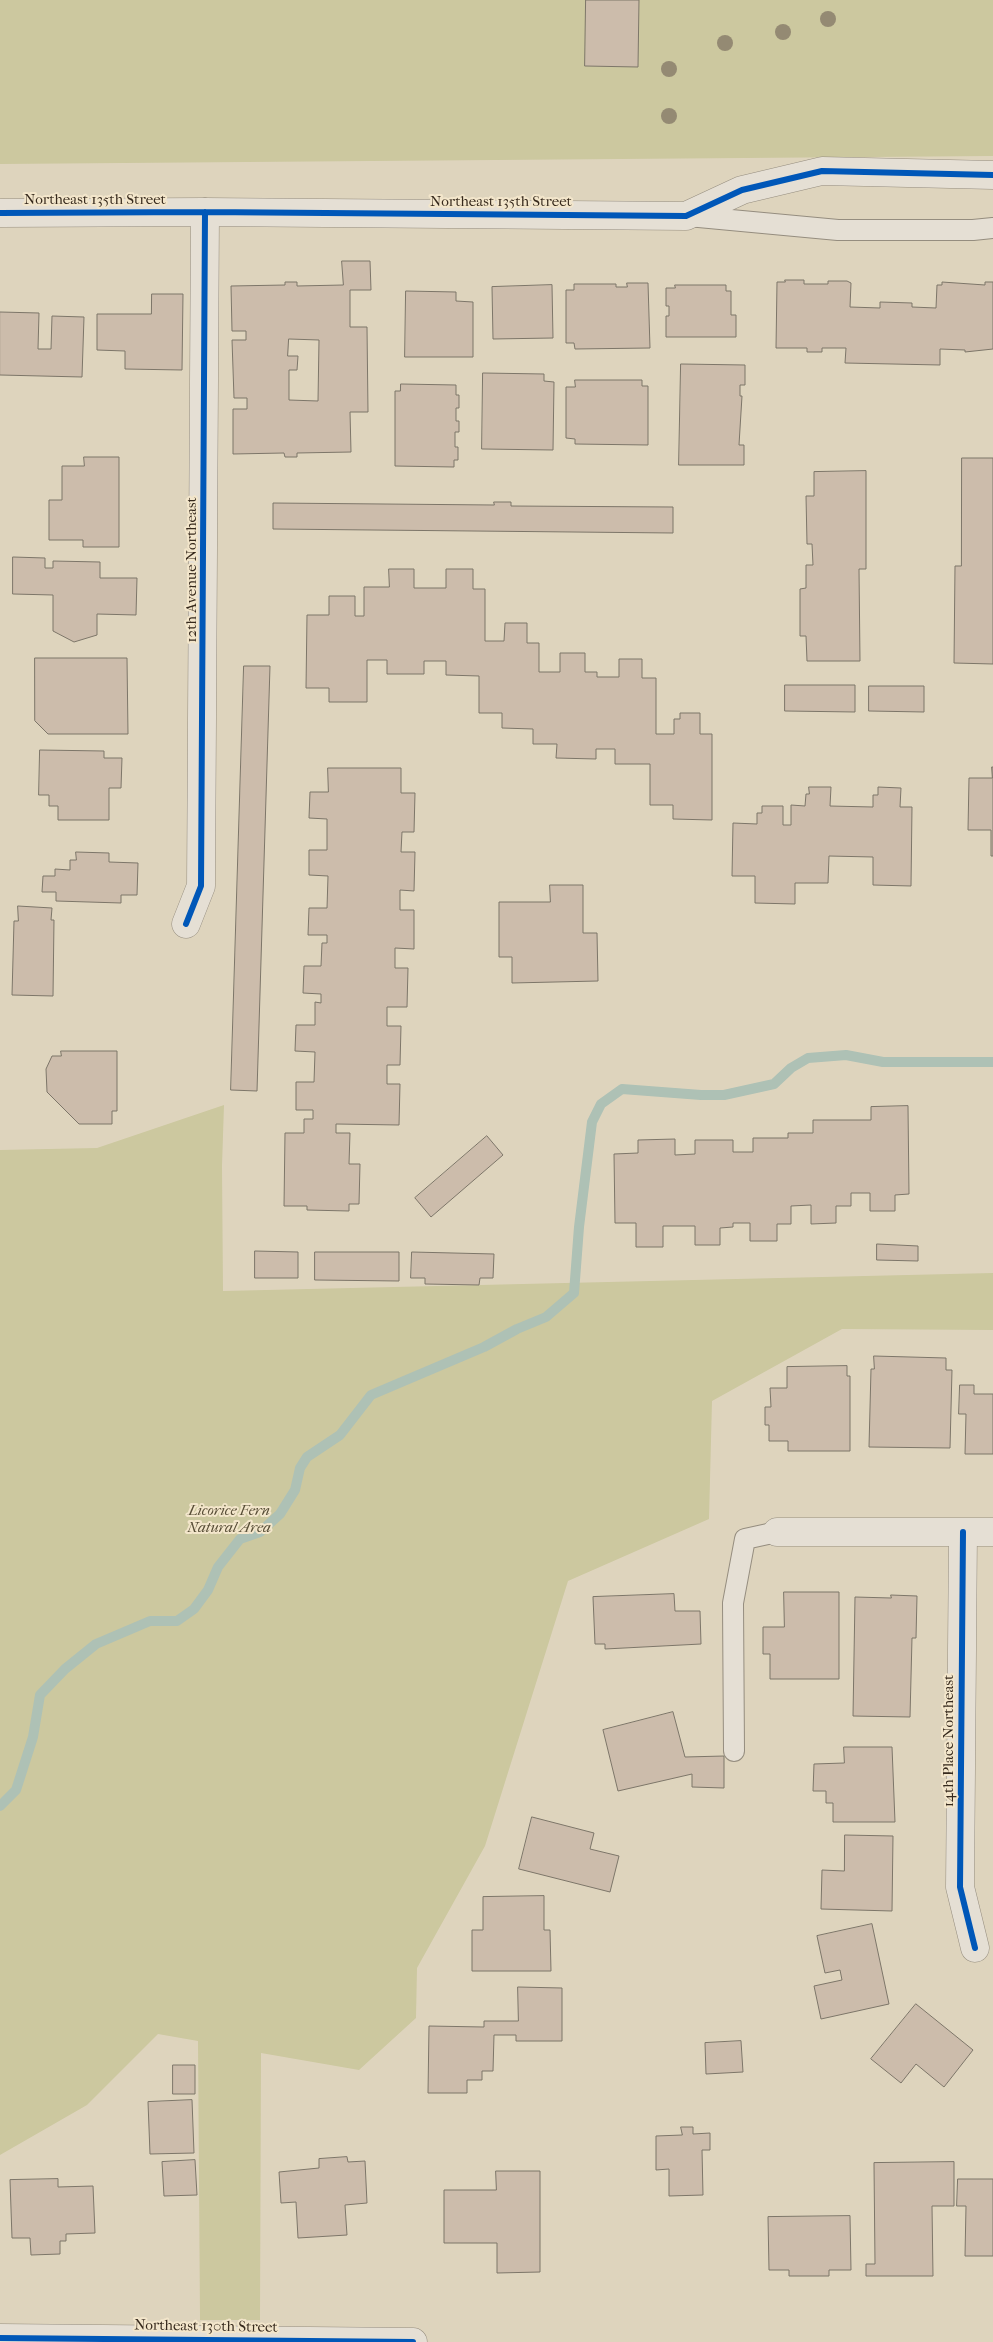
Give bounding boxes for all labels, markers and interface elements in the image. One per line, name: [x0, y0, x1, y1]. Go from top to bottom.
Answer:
street label: Northeast 135th Street: [24, 191, 166, 209]
street label: Northeast 135th Street: [430, 193, 572, 211]
street label: 12th Avenue Northeast: [183, 497, 201, 643]
park label: Licorice Fern Natural Area: [187, 1502, 271, 1537]
street label: 14th Place Northeast: [940, 1675, 958, 1807]
street label: Northeast 130th Street: [134, 2317, 278, 2337]

